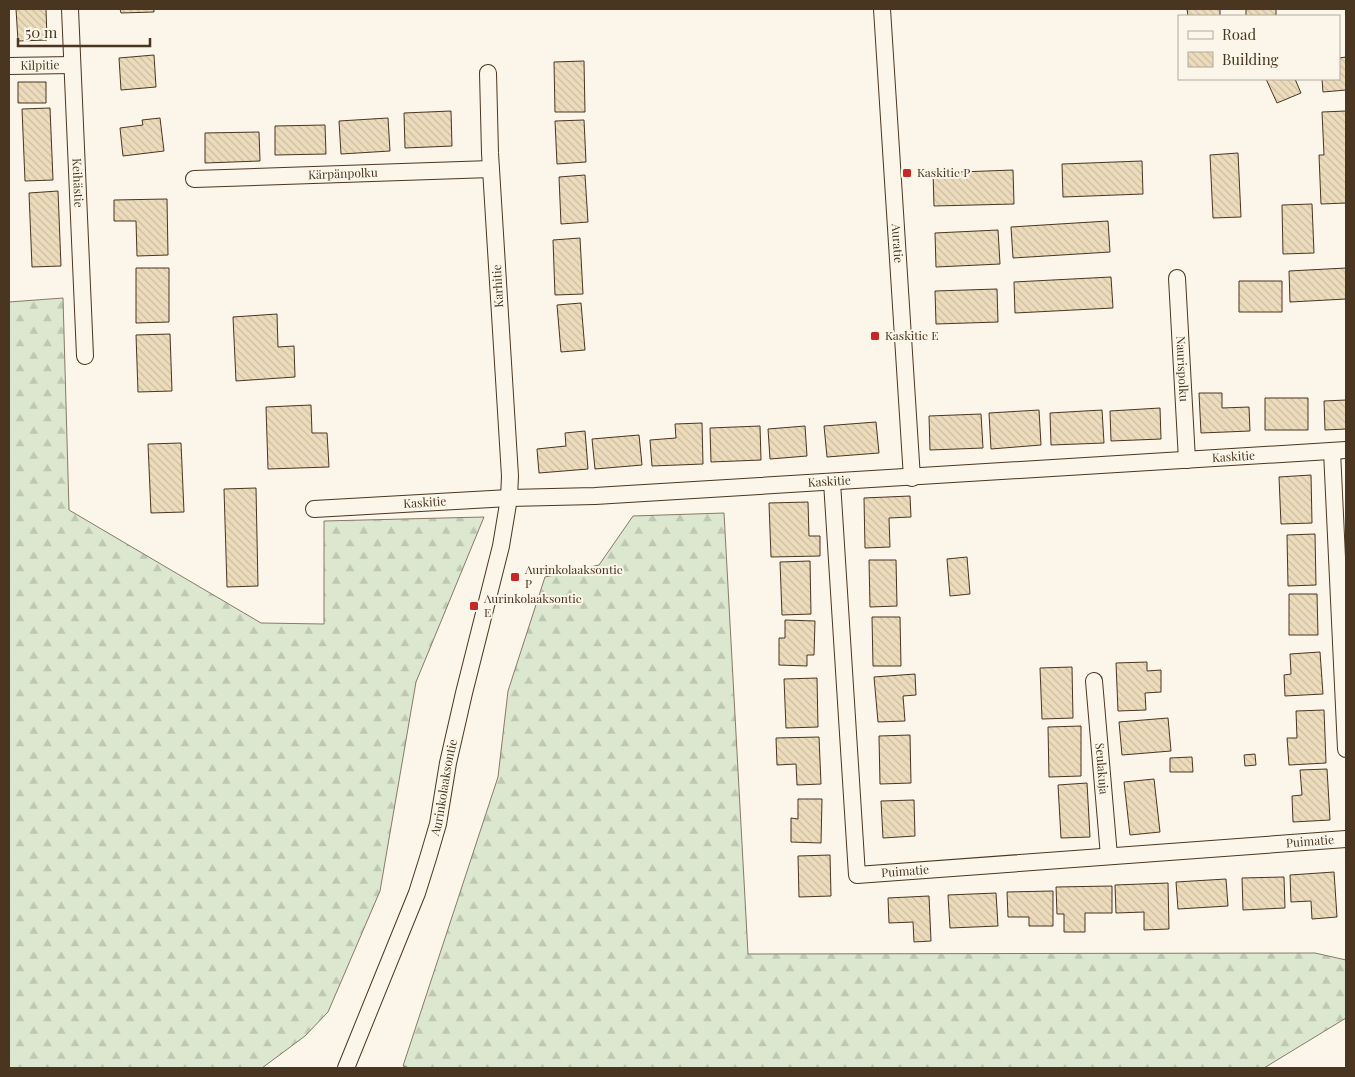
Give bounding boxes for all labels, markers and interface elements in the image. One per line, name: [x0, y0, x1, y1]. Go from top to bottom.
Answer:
scale bar: [18, 15, 150, 47]
legend: [1178, 15, 1340, 80]
text: 50 m: [25, 22, 58, 42]
text: Road: [1222, 24, 1256, 44]
text: Building: [1222, 49, 1279, 69]
street label: Kilpitie: [20, 56, 60, 73]
street label: Keihästie: [69, 158, 88, 208]
street label: Kärpänpolku: [308, 164, 378, 182]
place label: Kaskitie P: [917, 164, 970, 180]
marker: Kaskitie P: [901, 167, 913, 179]
street label: Auratie: [889, 222, 907, 264]
street label: Karhitie: [488, 264, 506, 308]
place label: Kaskitie E: [885, 327, 938, 343]
marker: Kaskitie E: [869, 330, 881, 342]
street label: Naurispolku: [1173, 335, 1193, 402]
street label: Kaskitie: [1211, 447, 1255, 465]
street label: Kaskitie: [807, 471, 851, 490]
street label: Kaskitie: [403, 493, 447, 511]
place label: Aurinkolaaksontie P: [524, 561, 623, 591]
marker: Aurinkolaaksontie P: [509, 571, 521, 583]
place label: Aurinkolaaksontie E: [483, 590, 582, 620]
marker: Aurinkolaaksontie E: [468, 600, 480, 612]
street label: Aurinkolaaksontie: [426, 737, 460, 838]
street label: Seulakuja: [1092, 742, 1113, 795]
street label: Puimatie: [1285, 831, 1334, 850]
street label: Puimatie: [880, 861, 930, 880]

